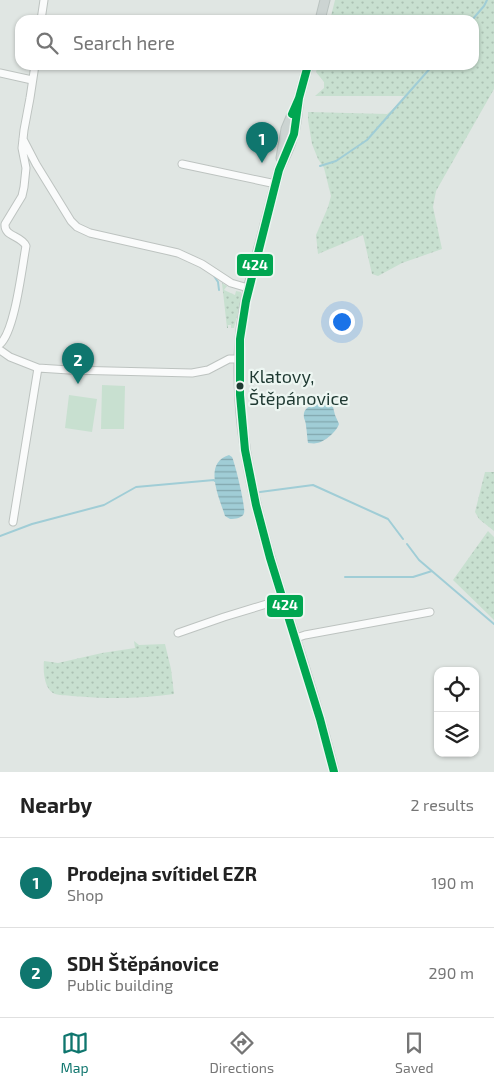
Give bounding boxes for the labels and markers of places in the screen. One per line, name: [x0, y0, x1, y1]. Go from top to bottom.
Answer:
pin: 1: [246, 122, 278, 163]
pin: 2: [62, 343, 94, 384]
place label: Klatovy, Štěpánovice: [249, 365, 349, 409]
marker: Klatovy, Štěpánovice: [235, 381, 245, 391]

